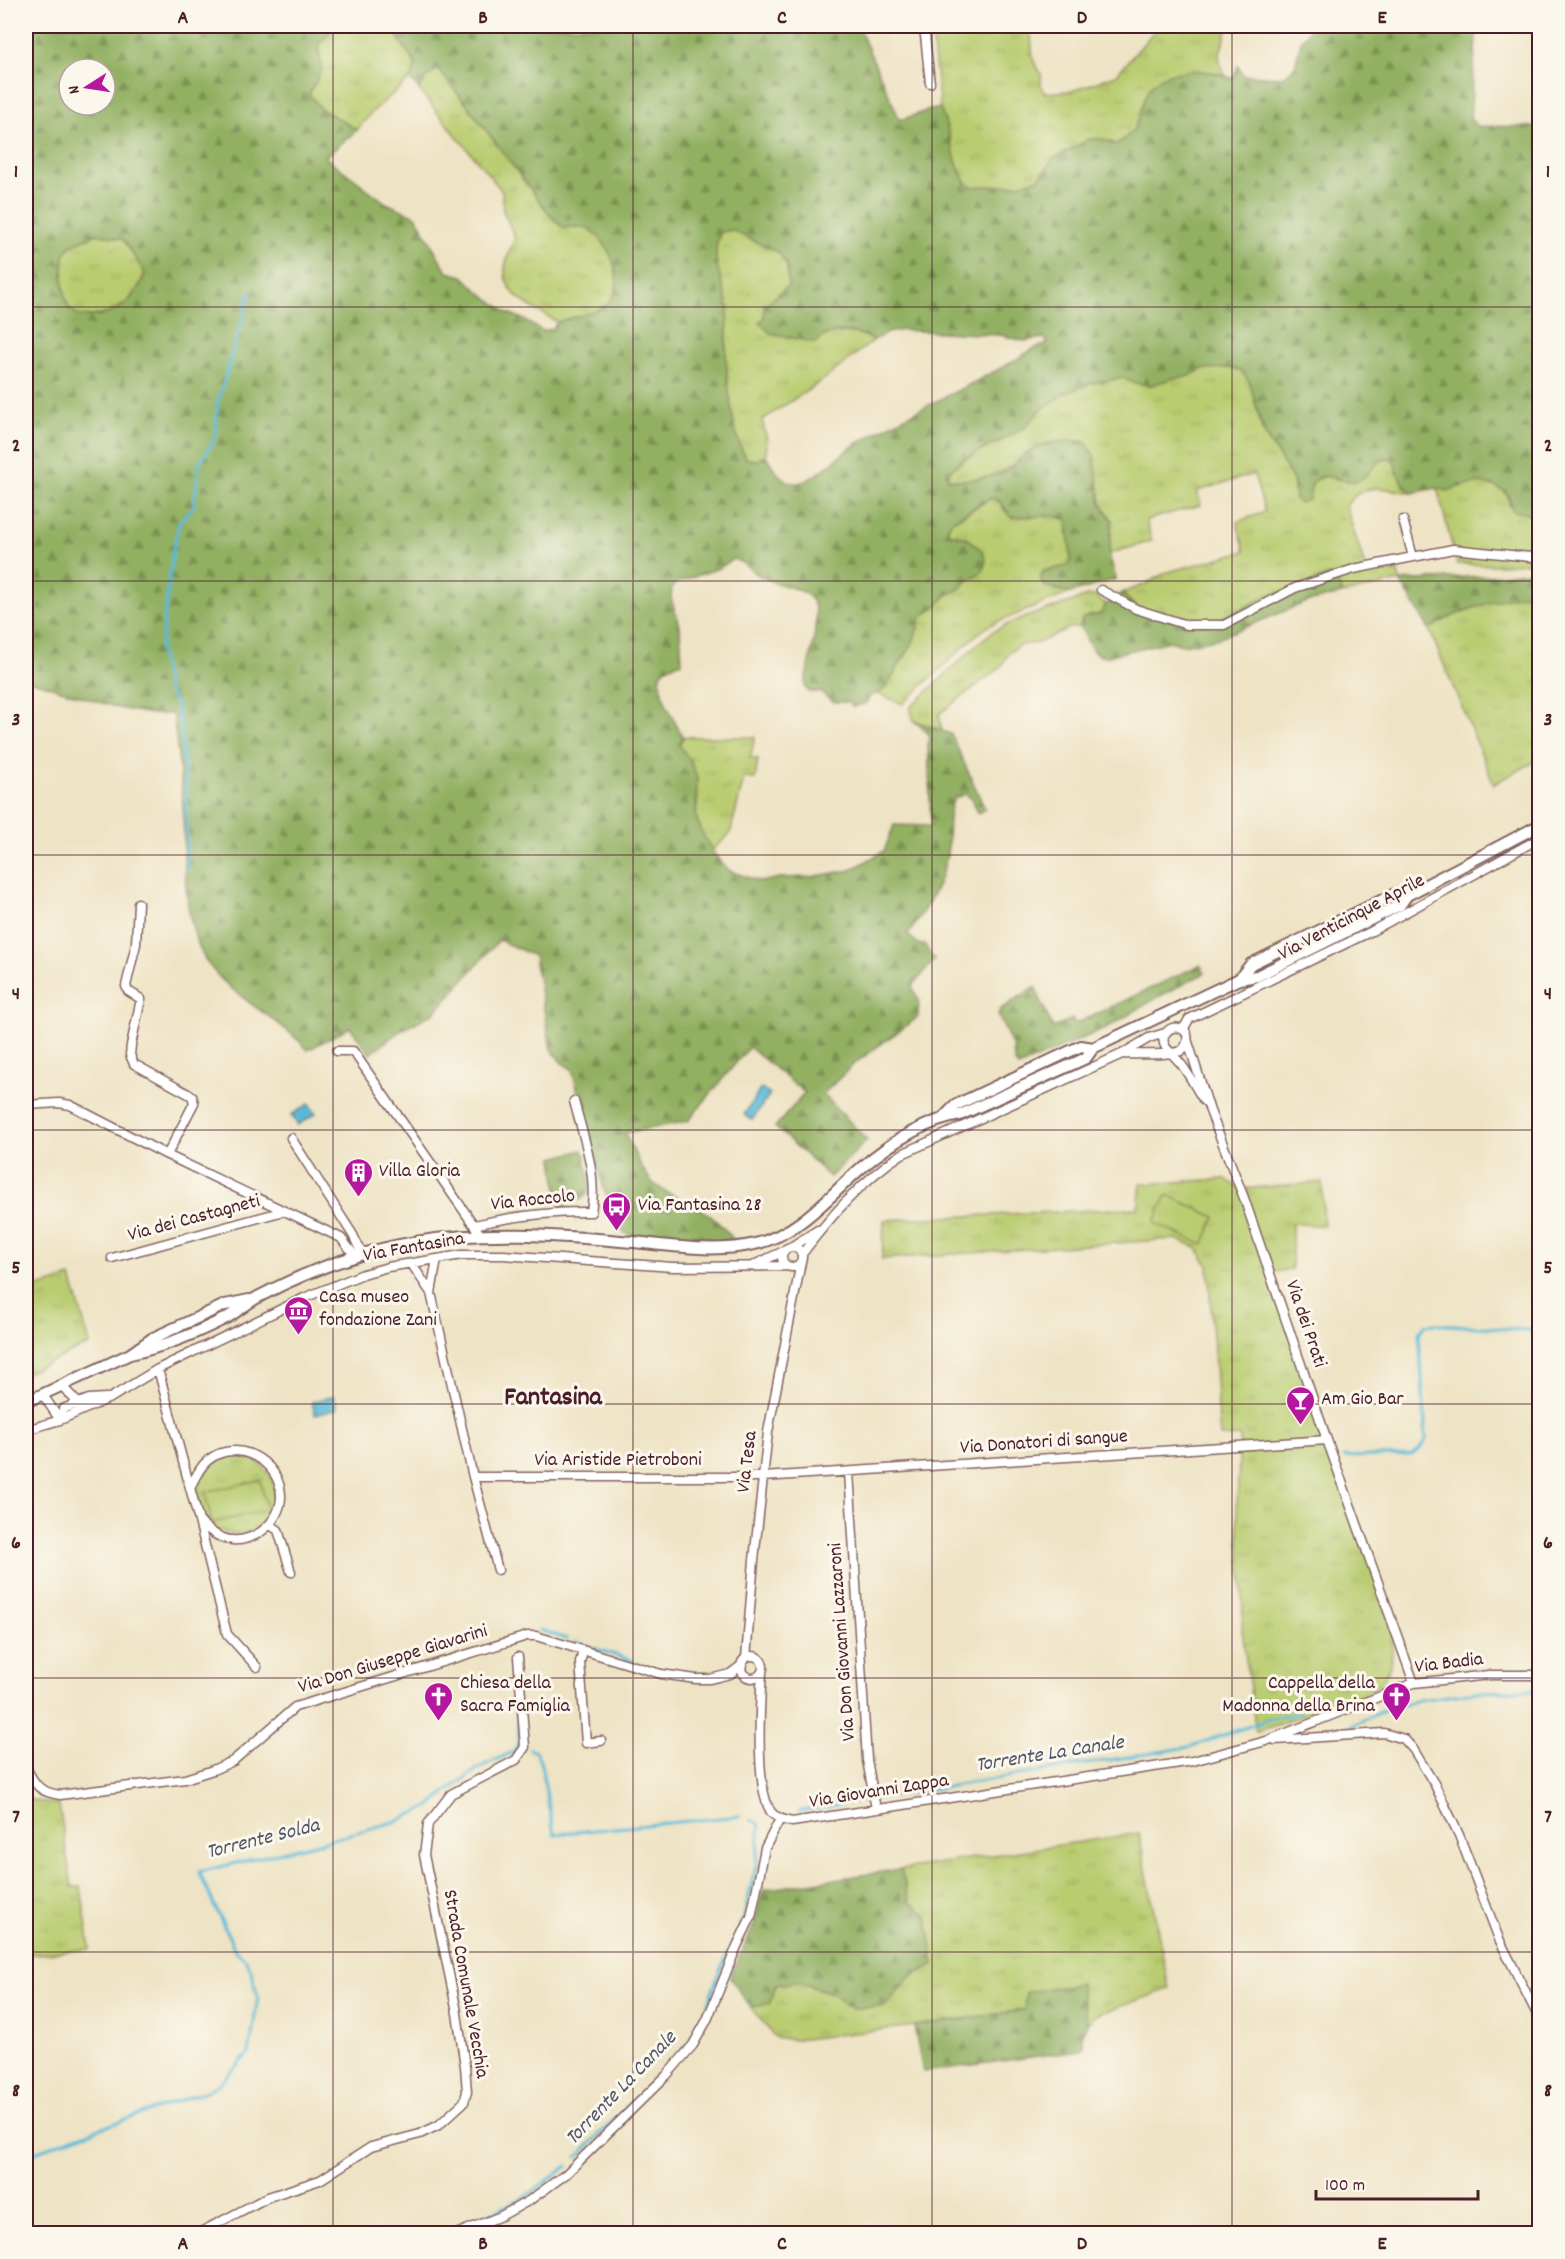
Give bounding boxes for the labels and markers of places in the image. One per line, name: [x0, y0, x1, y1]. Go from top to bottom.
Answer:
building icon: Villa Gloria: [342, 1156, 374, 1198]
place label: Villa Gloria: [379, 1158, 461, 1186]
bus stop icon: Via Fantasina 28: [601, 1190, 633, 1232]
place label: Via Fantasina 28: [638, 1192, 762, 1220]
place label: Casa museo fondazione Zani: [319, 1284, 437, 1335]
museum icon: Casa museo fondazione Zani: [282, 1294, 314, 1336]
bar icon: Am Gio Bar: [1284, 1384, 1316, 1426]
place label: Am Gio Bar: [1321, 1386, 1404, 1414]
place label: Chiesa della Sacra Famiglia: [460, 1670, 570, 1721]
place label: Cappella della Madonna della Brina: [1222, 1670, 1376, 1721]
church icon: Chiesa della Sacra Famiglia: [423, 1680, 455, 1722]
church icon: Cappella della Madonna della Brina: [1380, 1680, 1412, 1722]

